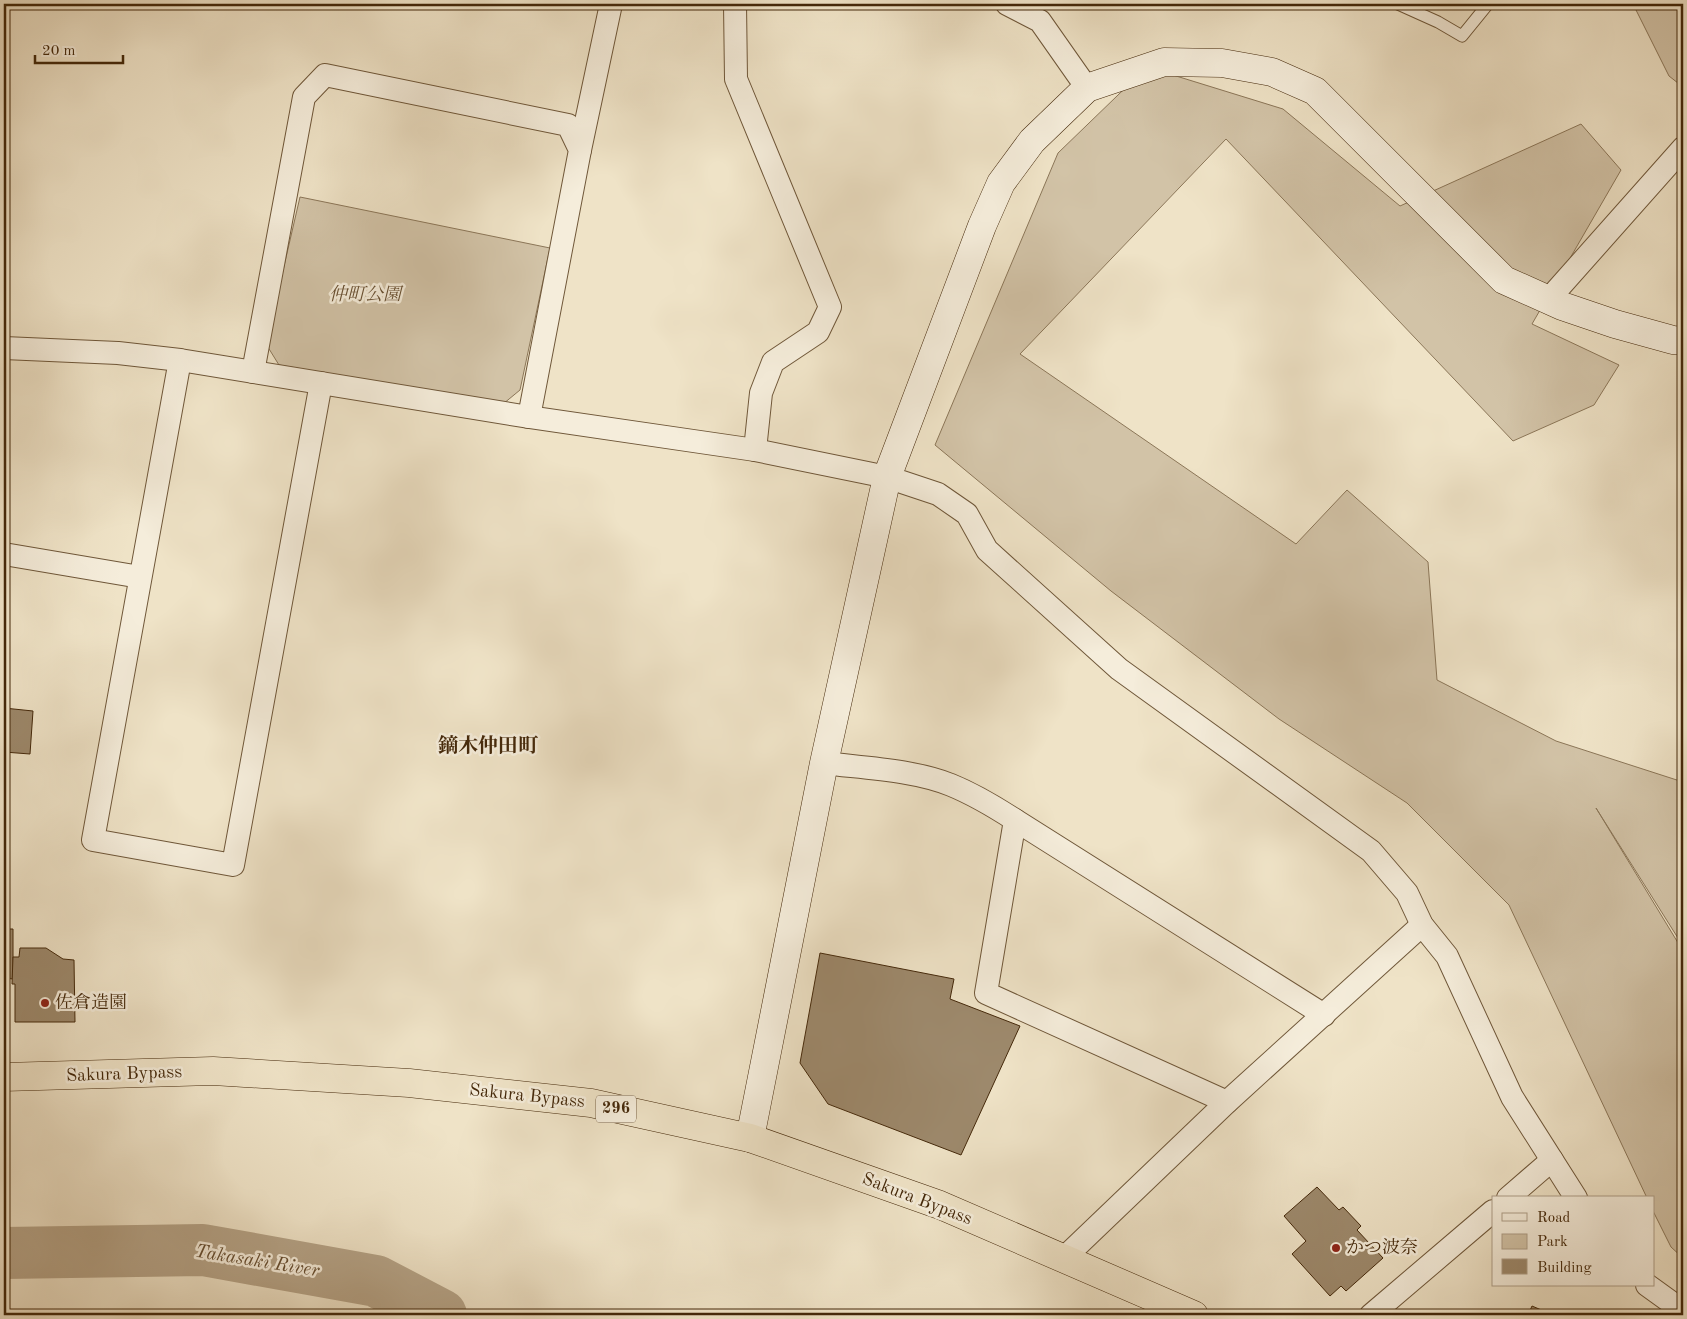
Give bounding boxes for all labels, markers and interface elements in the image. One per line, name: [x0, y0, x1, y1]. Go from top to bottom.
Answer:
scale bar: [35, 32, 122, 64]
text: 20 m: [42, 44, 76, 59]
park label: 仲町公園: [329, 284, 404, 304]
district label: 鏑木仲田町: [438, 735, 539, 757]
place label: 佐倉造園: [55, 992, 127, 1012]
marker: 佐倉造園: [39, 997, 51, 1009]
street label: Sakura Bypass: [66, 1063, 183, 1085]
street label: Sakura Bypass: [468, 1081, 586, 1111]
road number: 296: [596, 1096, 636, 1122]
street label: Sakura Bypass: [860, 1170, 975, 1228]
legend: [1492, 1196, 1654, 1286]
text: Road: [1537, 1211, 1571, 1226]
text: Park: [1537, 1235, 1568, 1250]
place label: かつ波奈: [1346, 1237, 1418, 1257]
marker: かつ波奈: [1330, 1242, 1342, 1254]
water label: Takasaki River: [193, 1243, 321, 1281]
text: Building: [1537, 1261, 1592, 1276]

